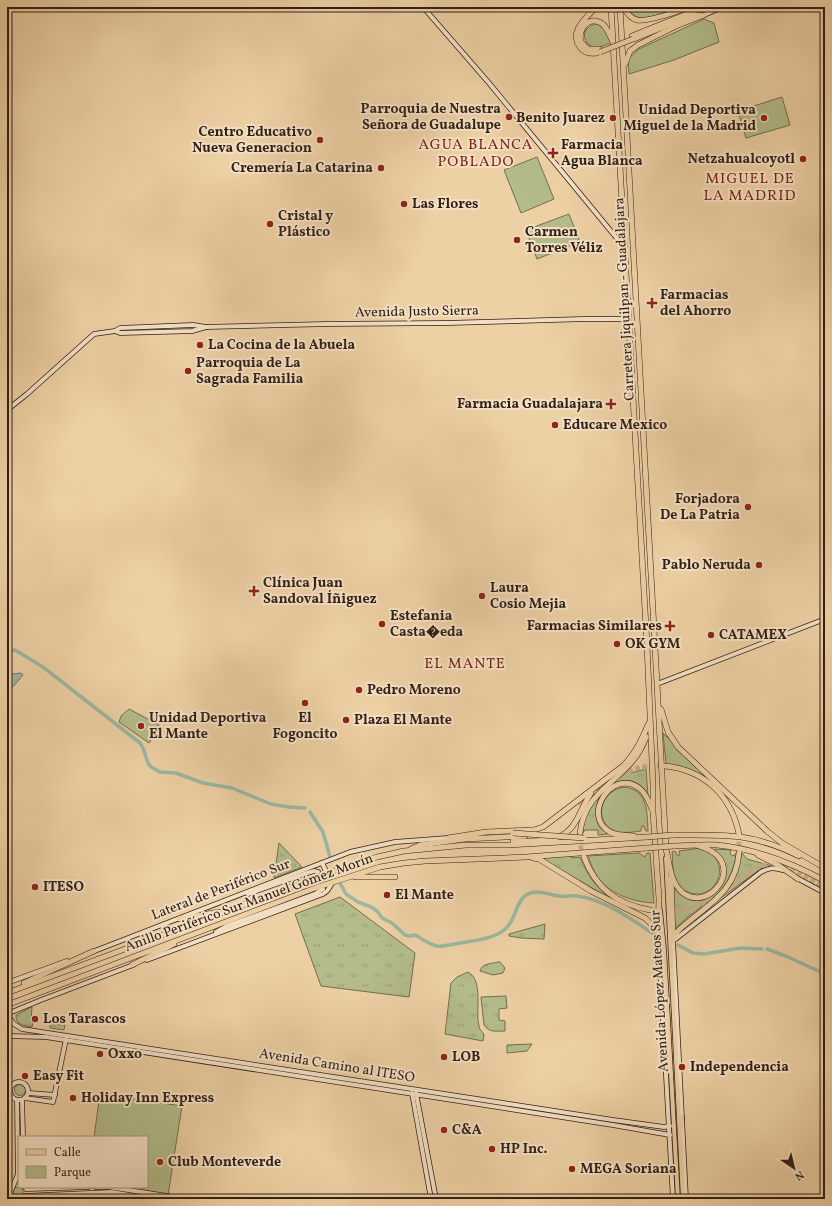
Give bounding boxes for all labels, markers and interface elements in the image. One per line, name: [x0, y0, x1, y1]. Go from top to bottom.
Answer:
place label: Parroquia de Nuestra Señora de Guadalupe: [361, 100, 501, 135]
place label: Unidad Deportiva Miguel de la Madrid: [623, 101, 756, 136]
place label: Benito Juarez: [516, 109, 605, 128]
marker: Parroquia de Nuestra Señora de Guadalupe: [504, 112, 514, 122]
marker: Benito Juarez: [608, 113, 618, 123]
marker: Unidad Deportiva Miguel de la Madrid: [759, 113, 769, 123]
place label: Centro Educativo Nueva Generacion: [192, 123, 312, 158]
marker: Centro Educativo Nueva Generacion: [315, 135, 325, 145]
district label: AGUA BLANCA POBLADO: [419, 135, 533, 173]
place label: Farmacia Agua Blanca: [561, 136, 643, 171]
marker: Farmacia Agua Blanca: [548, 148, 558, 158]
place label: Netzahualcoyotl: [688, 150, 795, 169]
marker: Netzahualcoyotl: [798, 154, 808, 164]
place label: Cremería La Catarina: [231, 159, 373, 178]
marker: Cremería La Catarina: [376, 163, 386, 173]
district label: MIGUEL DE LA MADRID: [704, 169, 796, 207]
place label: Las Flores: [412, 195, 479, 214]
street label: Carretera Jiquilpan - Guadalajara: [610, 197, 640, 401]
marker: Las Flores: [399, 199, 409, 209]
place label: Cristal y Plástico: [278, 207, 333, 242]
marker: Cristal y Plástico: [265, 219, 275, 229]
place label: Carmen Torres Véliz: [525, 223, 603, 258]
marker: Carmen Torres Véliz: [512, 235, 522, 245]
place label: Farmacias del Ahorro: [660, 286, 731, 321]
marker: Farmacias del Ahorro: [647, 298, 657, 308]
street label: Avenida Justo Sierra: [355, 301, 479, 323]
place label: La Cocina de la Abuela: [208, 336, 356, 355]
marker: La Cocina de la Abuela: [195, 340, 205, 350]
place label: Parroquia de La Sagrada Familia: [196, 354, 304, 389]
marker: Parroquia de La Sagrada Familia: [183, 366, 193, 376]
place label: Farmacia Guadalajara: [457, 395, 603, 414]
marker: Farmacia Guadalajara: [606, 399, 616, 409]
place label: Educare Mexico: [563, 416, 667, 435]
marker: Educare Mexico: [550, 420, 560, 430]
place label: Forjadora De La Patria: [660, 490, 740, 525]
marker: Forjadora De La Patria: [743, 502, 753, 512]
place label: Pablo Neruda: [662, 556, 751, 575]
marker: Pablo Neruda: [754, 560, 764, 570]
place label: Clínica Juan Sandoval Íñiguez: [263, 574, 377, 609]
place label: Laura Cosio Mejia: [490, 579, 567, 614]
marker: Clínica Juan Sandoval Íñiguez: [248, 585, 260, 597]
marker: Laura Cosio Mejia: [477, 591, 487, 601]
place label: Estefania Casta�eda: [390, 607, 464, 642]
place label: Farmacias Similares: [527, 617, 662, 636]
marker: Estefania Casta�eda: [377, 619, 387, 629]
marker: Farmacias Similares: [665, 621, 675, 631]
place label: CATAMEX: [719, 626, 787, 645]
marker: CATAMEX: [706, 630, 716, 640]
place label: OK GYM: [625, 635, 681, 654]
marker: OK GYM: [612, 639, 622, 649]
district label: EL MANTE: [424, 654, 506, 675]
place label: Pedro Moreno: [367, 681, 461, 700]
marker: Pedro Moreno: [354, 685, 364, 695]
marker: El Fogoncito: [300, 698, 310, 708]
place label: Unidad Deportiva El Mante: [149, 709, 267, 744]
place label: El Fogoncito: [273, 709, 337, 744]
place label: Plaza El Mante: [354, 711, 452, 730]
marker: Plaza El Mante: [341, 715, 351, 725]
marker: Unidad Deportiva El Mante: [136, 721, 146, 731]
street label: Anillo Periférico Sur Manuel Gómez Morín: [122, 849, 376, 957]
street label: Lateral de Periférico Sur: [149, 855, 293, 925]
place label: ITESO: [43, 878, 84, 897]
marker: ITESO: [30, 882, 40, 892]
place label: El Mante: [395, 886, 454, 905]
marker: El Mante: [382, 890, 392, 900]
street label: Avenida López Mateos Sur: [646, 910, 674, 1072]
place label: Los Tarascos: [43, 1010, 126, 1029]
marker: Los Tarascos: [30, 1014, 40, 1024]
street label: Avenida Camino al ITESO: [258, 1044, 416, 1088]
place label: Oxxo: [108, 1045, 142, 1064]
place label: LOB: [452, 1048, 480, 1067]
marker: Oxxo: [95, 1049, 105, 1059]
marker: LOB: [439, 1052, 449, 1062]
place label: Independencia: [690, 1058, 789, 1077]
marker: Independencia: [677, 1062, 687, 1072]
place label: Easy Fit: [33, 1067, 84, 1086]
marker: Easy Fit: [20, 1071, 30, 1081]
place label: Holiday Inn Express: [81, 1089, 214, 1108]
marker: Holiday Inn Express: [68, 1093, 78, 1103]
place label: C&A: [452, 1121, 482, 1140]
marker: C&A: [439, 1125, 449, 1135]
legend: [18, 1136, 148, 1188]
place label: HP Inc.: [500, 1140, 548, 1159]
marker: HP Inc.: [487, 1144, 497, 1154]
text: Calle: [54, 1145, 81, 1161]
north arrow: [774, 1148, 814, 1188]
place label: Club Monteverde: [168, 1153, 281, 1172]
marker: Club Monteverde: [155, 1157, 165, 1167]
place label: MEGA Soriana: [580, 1160, 677, 1179]
marker: MEGA Soriana: [567, 1164, 577, 1174]
text: Parque: [54, 1165, 91, 1181]
text: N: [791, 1167, 806, 1183]

